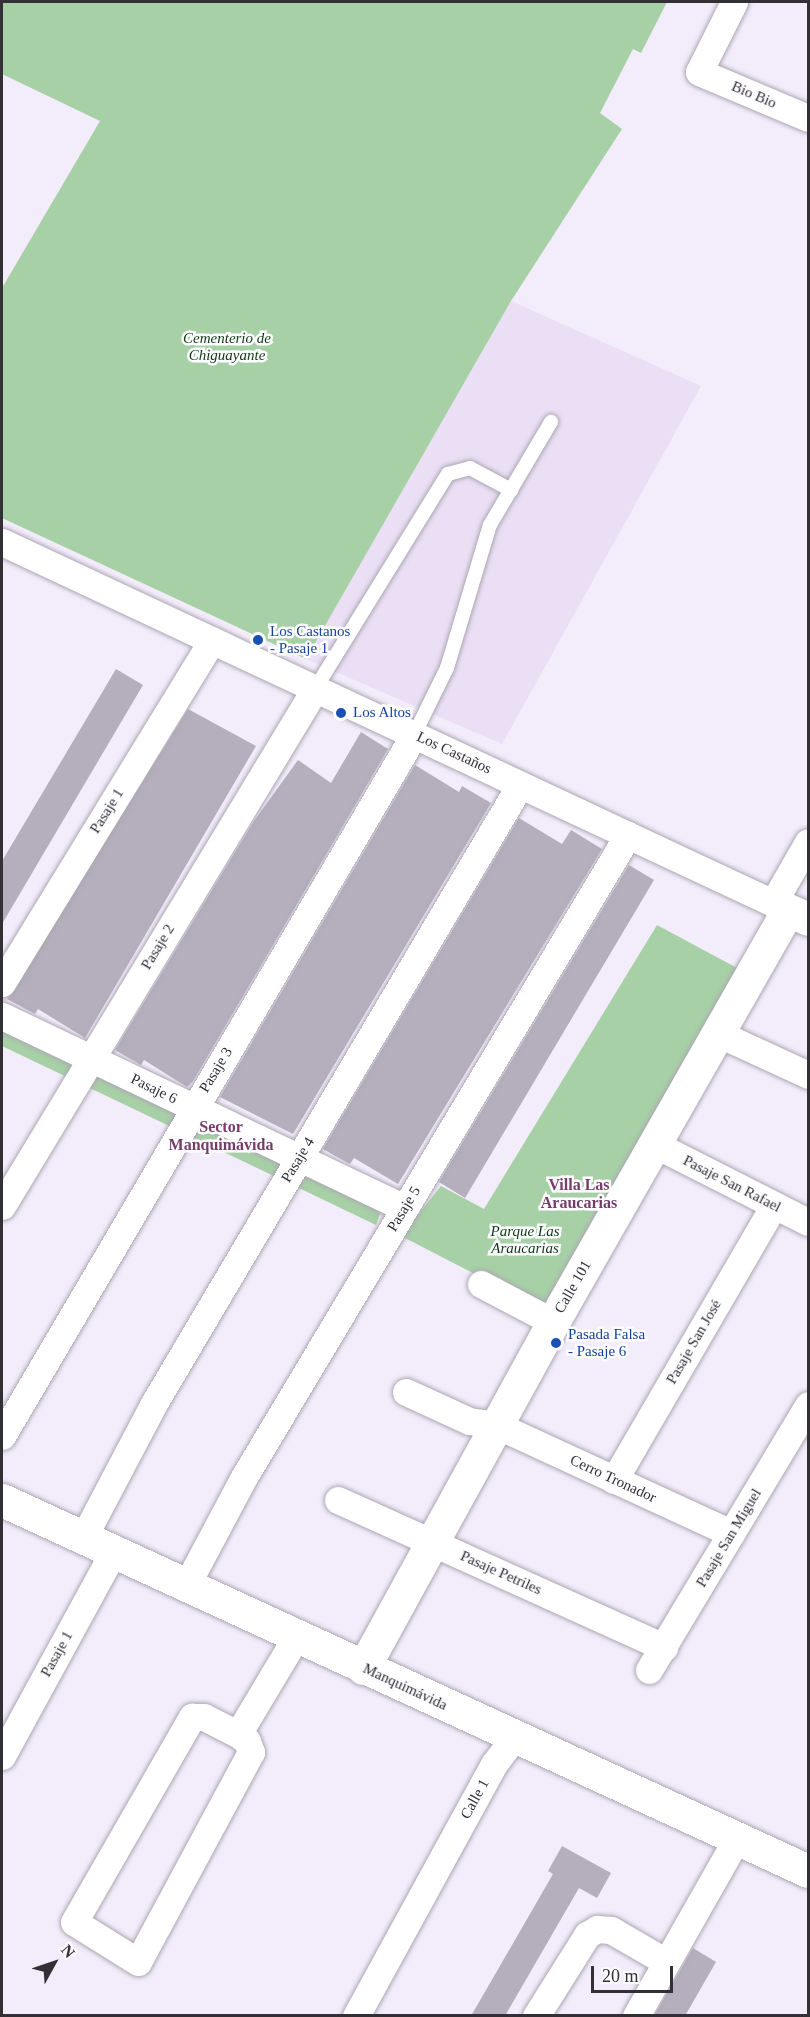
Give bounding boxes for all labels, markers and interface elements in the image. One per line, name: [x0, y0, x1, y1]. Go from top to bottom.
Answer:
street label: Bio Bio: [729, 78, 779, 112]
park label: Cementerio de Chiguayante: [183, 329, 271, 364]
place label: Los Castanos - Pasaje 1: [270, 622, 350, 657]
marker: Los Castanos - Pasaje 1: [251, 633, 265, 647]
place label: Los Altos: [353, 704, 412, 722]
marker: Los Altos: [334, 706, 348, 720]
street label: Los Castaños: [414, 728, 494, 778]
street label: Pasaje 1: [86, 785, 128, 837]
street label: Pasaje 2: [138, 921, 178, 973]
street label: Pasaje 3: [196, 1044, 236, 1096]
street label: Pasaje 6: [128, 1070, 180, 1108]
district label: Sector Manquimávida: [169, 1117, 273, 1155]
street label: Pasaje 4: [278, 1134, 318, 1186]
street label: Pasaje San Rafael: [680, 1152, 784, 1216]
district label: Villa Las Araucarias: [541, 1175, 617, 1213]
street label: Pasaje 5: [384, 1183, 424, 1235]
park label: Parque Las Araucarias: [490, 1222, 560, 1257]
street label: Calle 101: [551, 1257, 595, 1317]
street label: Pasaje San José: [663, 1297, 725, 1387]
place label: Pasada Falsa - Pasaje 6: [568, 1325, 645, 1360]
marker: Pasada Falsa - Pasaje 6: [549, 1336, 563, 1350]
street label: Cerro Tronador: [567, 1451, 659, 1507]
street label: Pasaje San Miguel: [693, 1486, 765, 1590]
street label: Pasaje Petriles: [458, 1547, 544, 1599]
street label: Pasaje 1: [37, 1628, 77, 1680]
street label: Manquimávida: [360, 1660, 450, 1714]
street label: Calle 1: [457, 1776, 493, 1822]
north arrow: [24, 1933, 84, 1993]
text: N: [58, 1941, 78, 1961]
scale bar: [594, 1954, 676, 1992]
text: 20 m: [602, 1966, 639, 1986]

